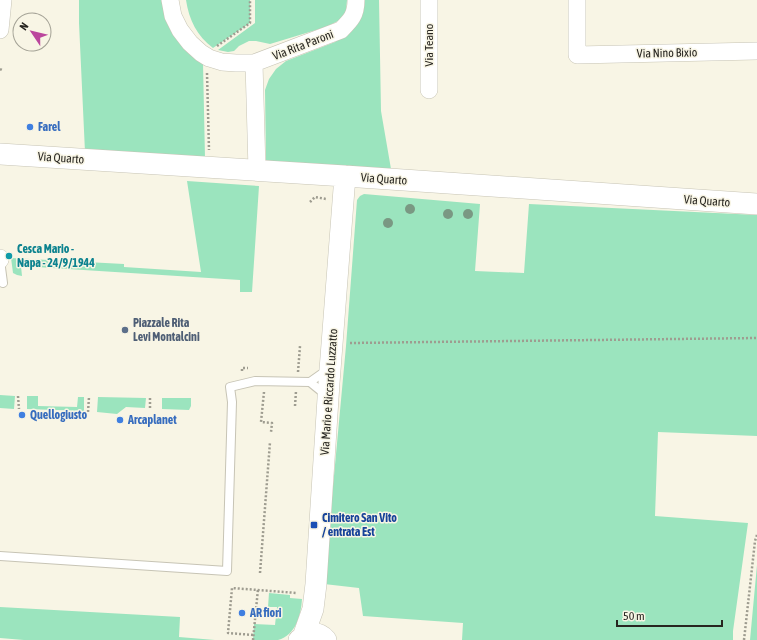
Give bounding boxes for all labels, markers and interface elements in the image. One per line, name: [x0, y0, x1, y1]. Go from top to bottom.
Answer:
north arrow: [12, 12, 52, 52]
text: N: [17, 20, 31, 32]
street label: Via Teano: [422, 23, 436, 66]
street label: Via Rita Paroni: [270, 27, 336, 63]
street label: Via Nino Bixio: [637, 45, 698, 61]
place label: Farel: [38, 120, 61, 134]
marker: Farel: [25, 122, 35, 132]
street label: Via Quarto: [37, 149, 85, 167]
street label: Via Quarto: [360, 170, 408, 188]
street label: Via Quarto: [683, 192, 731, 210]
place label: Cesca Mario - Napa - 24/9/1944: [17, 242, 95, 270]
marker: Cesca Mario - Napa - 24/9/1944: [4, 251, 14, 261]
place label: Piazzale Rita Levi Montalcini: [133, 316, 200, 344]
marker: Piazzale Rita Levi Montalcini: [120, 325, 130, 335]
street label: Via Mario e Riccardo Luzzatto: [318, 328, 340, 456]
place label: Quellogiusto: [30, 408, 87, 422]
marker: Quellogiusto: [17, 410, 27, 420]
place label: Arcaplanet: [127, 413, 177, 427]
marker: Arcaplanet: [115, 415, 125, 425]
place label: Cimitero San Vito / entrata Est: [322, 511, 397, 539]
marker: Cimitero San Vito / entrata Est: [309, 520, 319, 530]
scale bar: [617, 602, 722, 628]
place label: AR fiori: [249, 606, 282, 620]
marker: AR fiori: [237, 608, 247, 618]
text: 50 m: [623, 609, 645, 623]

